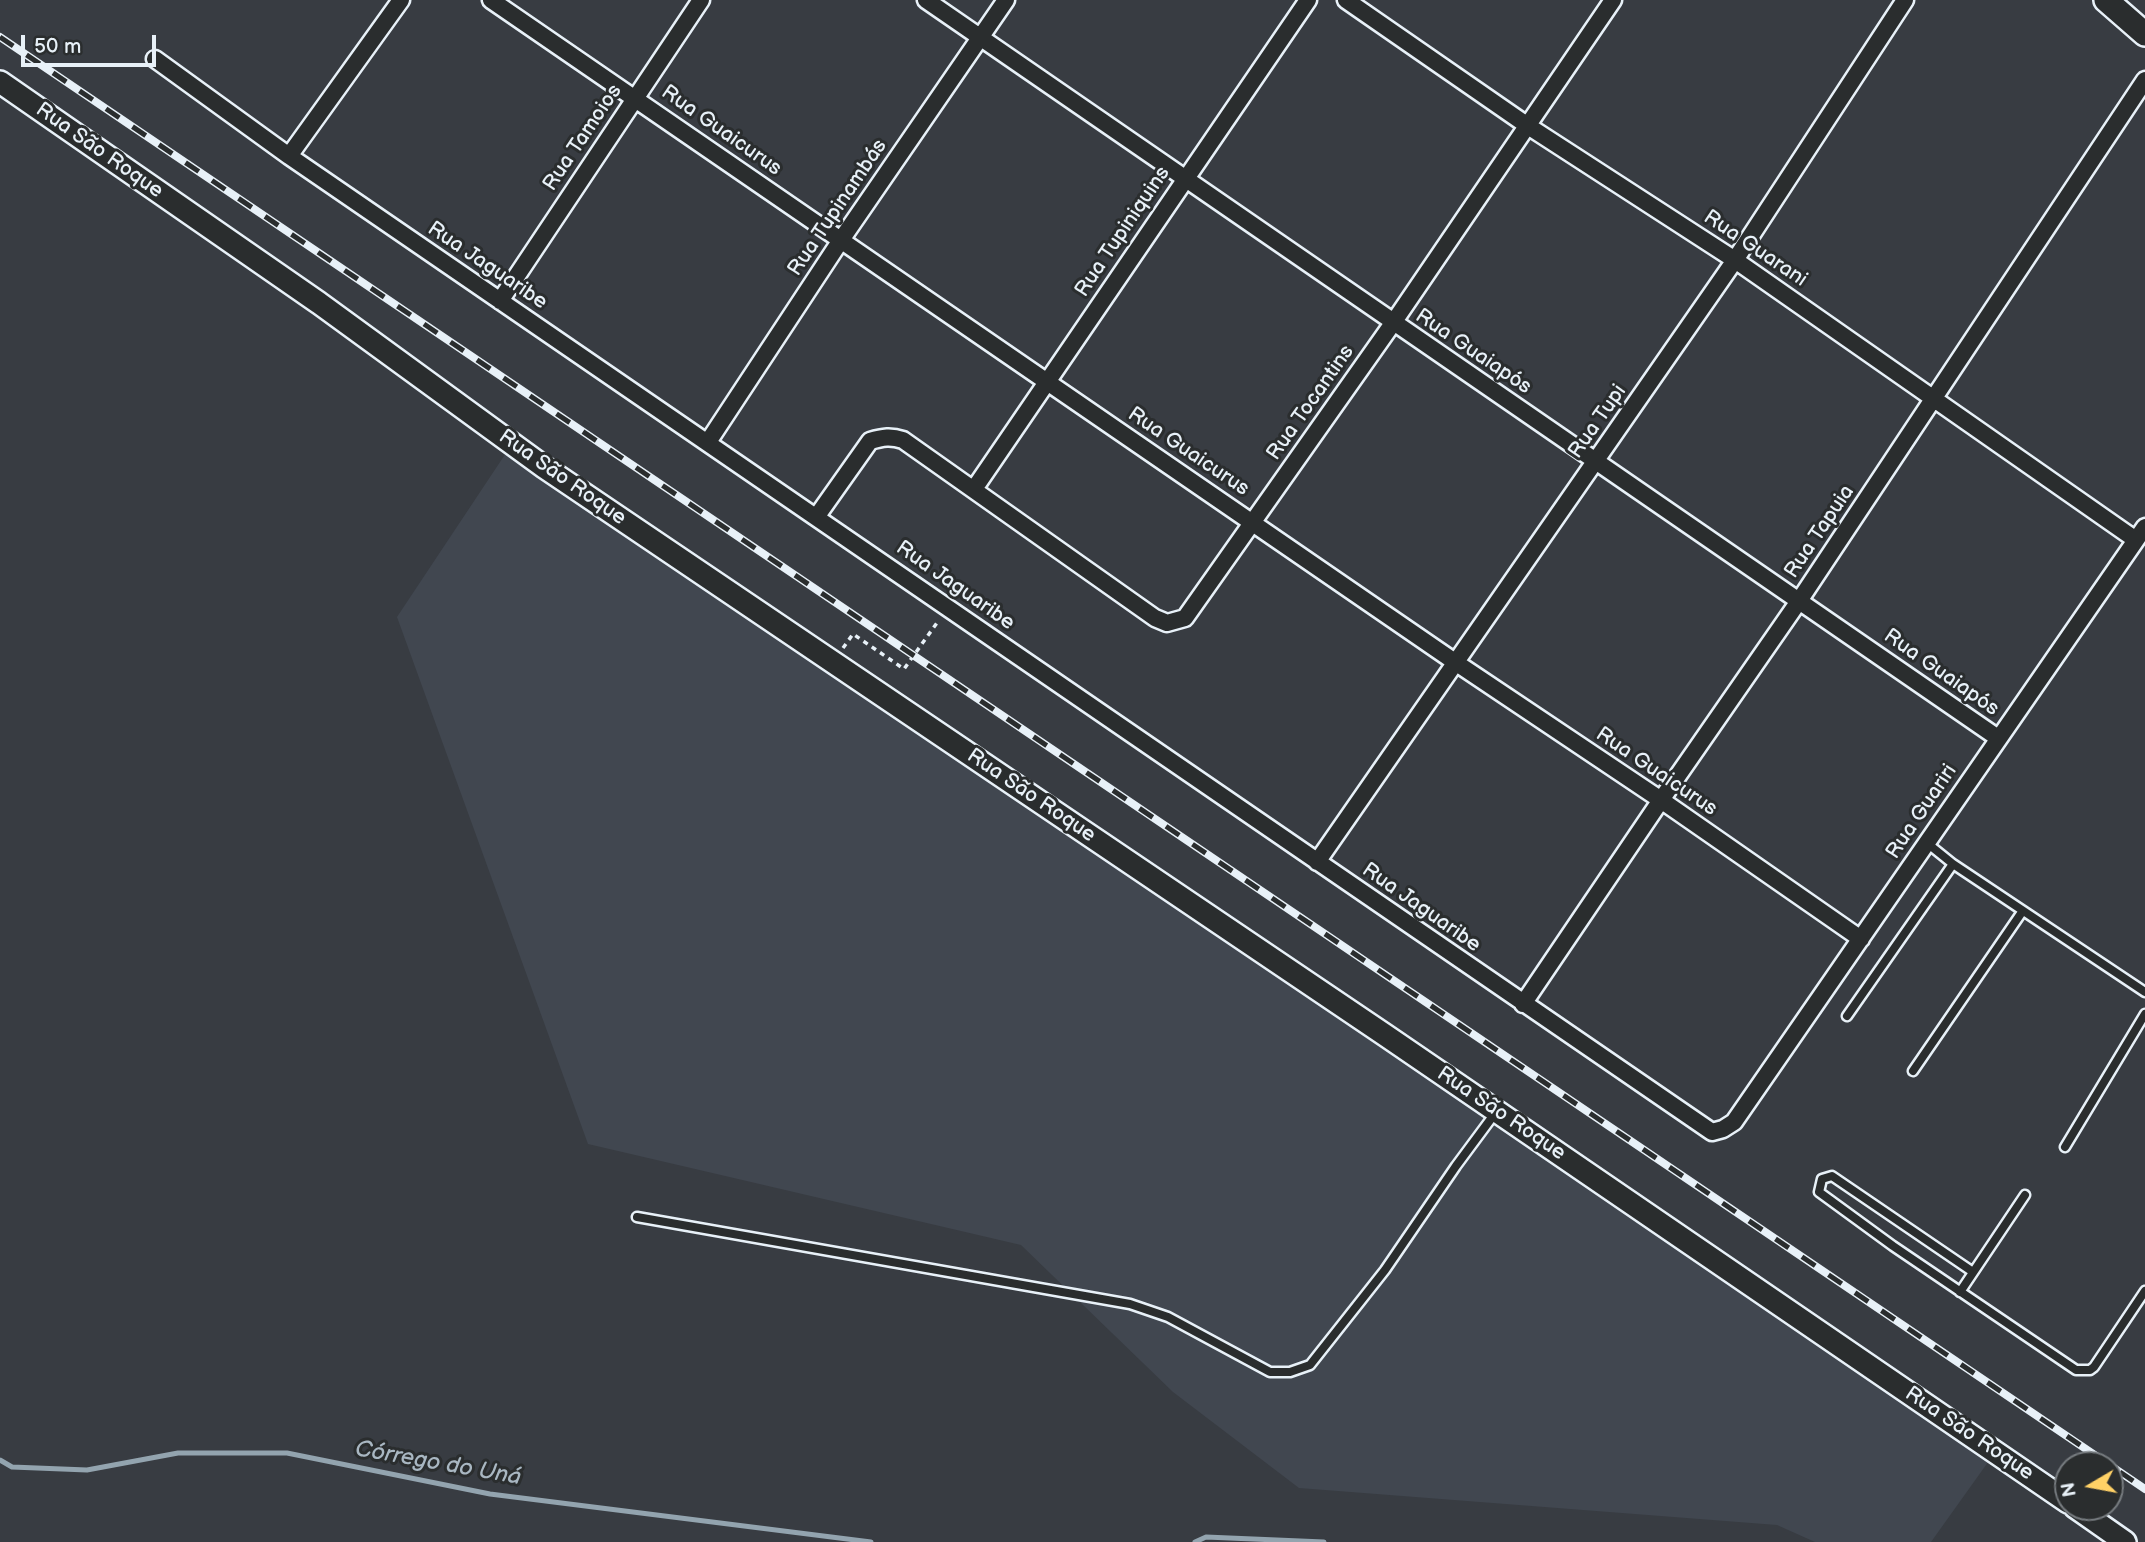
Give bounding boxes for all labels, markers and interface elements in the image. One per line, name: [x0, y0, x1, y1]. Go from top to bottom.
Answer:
scale bar: [24, 21, 159, 65]
text: 50 m: [34, 34, 81, 59]
street label: Rua Tamoios: [538, 80, 628, 196]
street label: Rua Guaicurus: [656, 80, 786, 182]
street label: Rua São Roque: [30, 98, 168, 204]
street label: Rua Tupinambás: [783, 135, 893, 281]
street label: Rua Tupiniquins: [1070, 162, 1176, 302]
street label: Rua Guarani: [1698, 205, 1812, 293]
street label: Rua Jaguaribe: [422, 217, 552, 315]
street label: Rua Guaiapós: [1410, 304, 1536, 400]
street label: Rua Tocantins: [1262, 340, 1360, 466]
street label: Rua Tupi: [1564, 380, 1632, 464]
street label: Rua Guaicurus: [1123, 402, 1253, 502]
street label: Rua São Roque: [493, 425, 631, 531]
street label: Rua Tapuia: [1780, 481, 1860, 583]
street label: Rua Jaguaribe: [891, 536, 1019, 636]
street label: Rua Guaiapós: [1879, 624, 2003, 722]
street label: Rua Guaicurus: [1591, 722, 1721, 822]
street label: Rua São Roque: [962, 744, 1100, 848]
street label: Rua Guariri: [1881, 760, 1963, 864]
street label: Rua Jaguaribe: [1357, 858, 1485, 958]
street label: Rua São Roque: [1432, 1062, 1570, 1166]
street label: Rua São Roque: [1900, 1382, 2038, 1486]
water label: Córrego do Uná: [353, 1436, 523, 1492]
north arrow: [2054, 1451, 2124, 1521]
text: N: [2057, 1480, 2082, 1498]

